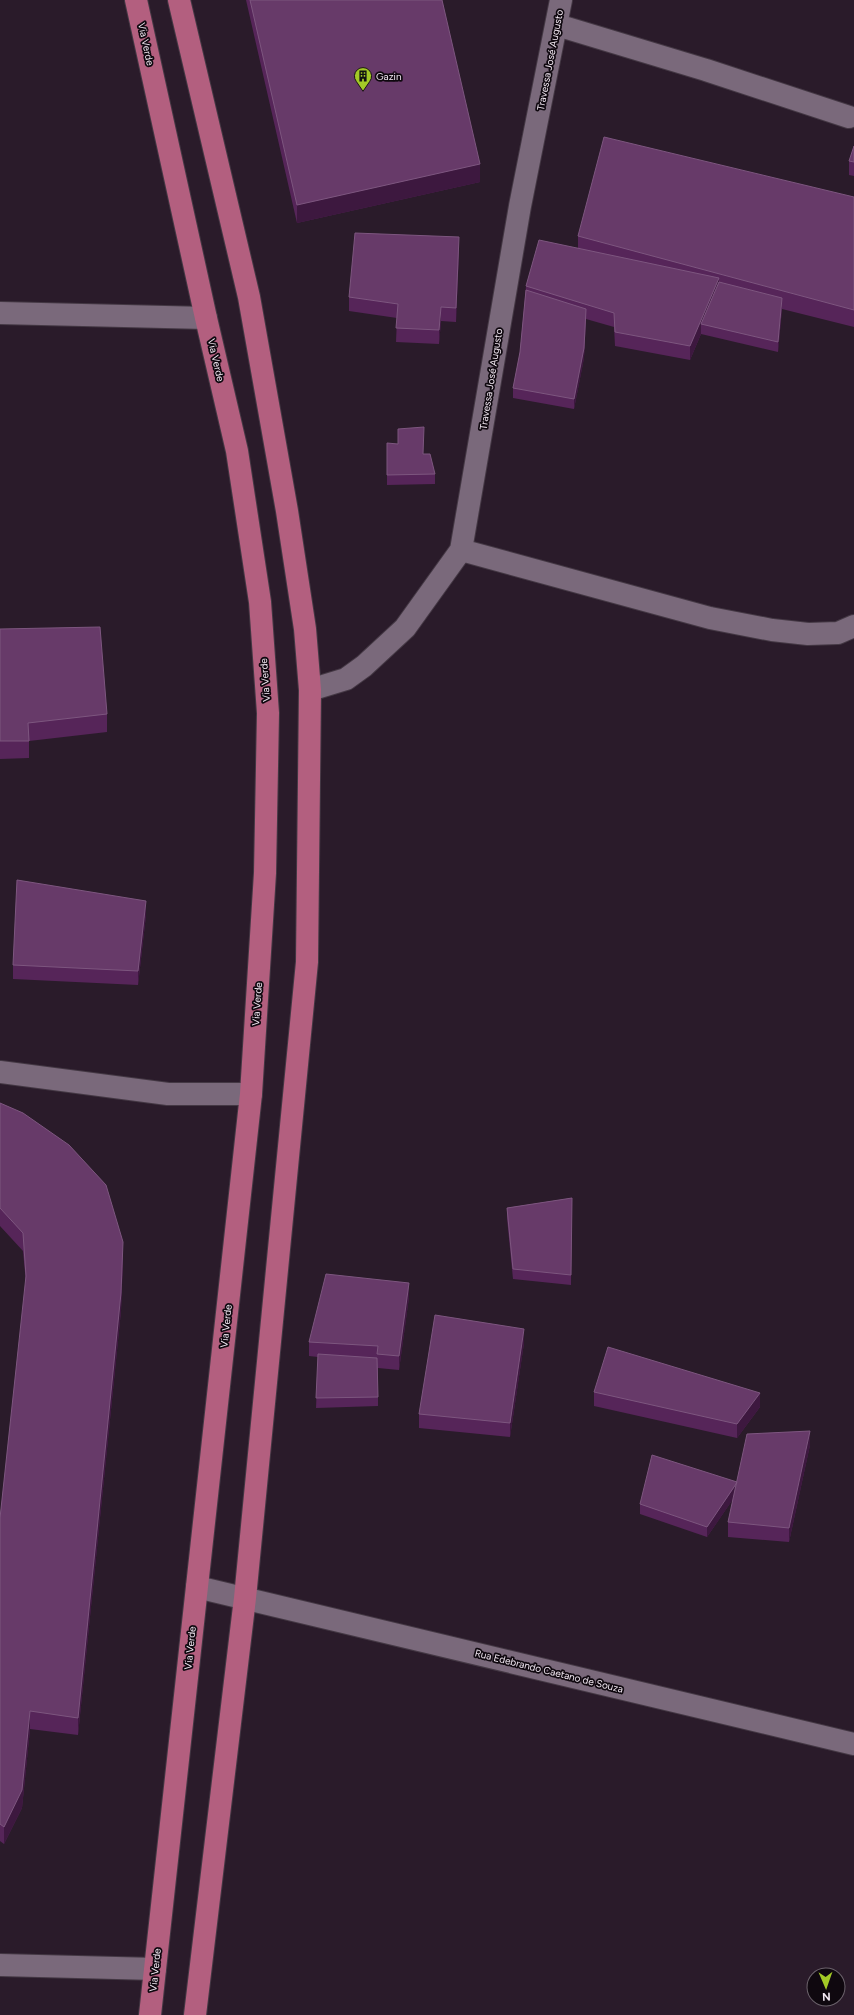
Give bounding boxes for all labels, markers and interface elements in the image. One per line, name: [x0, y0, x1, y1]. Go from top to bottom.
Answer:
street label: Travessa José Augusto: [534, 8, 566, 112]
street label: Via Verde: [135, 21, 157, 67]
building icon: Gazin: [353, 66, 373, 91]
place label: Gazin: [376, 70, 402, 83]
street label: Travessa José Augusto: [477, 327, 505, 431]
street label: Via Verde: [205, 337, 227, 383]
street label: Via Verde: [257, 657, 273, 702]
street label: Via Verde: [249, 981, 265, 1026]
street label: Via Verde: [217, 1303, 235, 1348]
street label: Via Verde: [181, 1625, 199, 1670]
street label: Rua Edebrando Caetano de Souza: [473, 1646, 625, 1696]
street label: Via Verde: [146, 1947, 164, 1992]
north arrow: [806, 1967, 846, 2007]
text: N: [822, 1990, 831, 2003]

